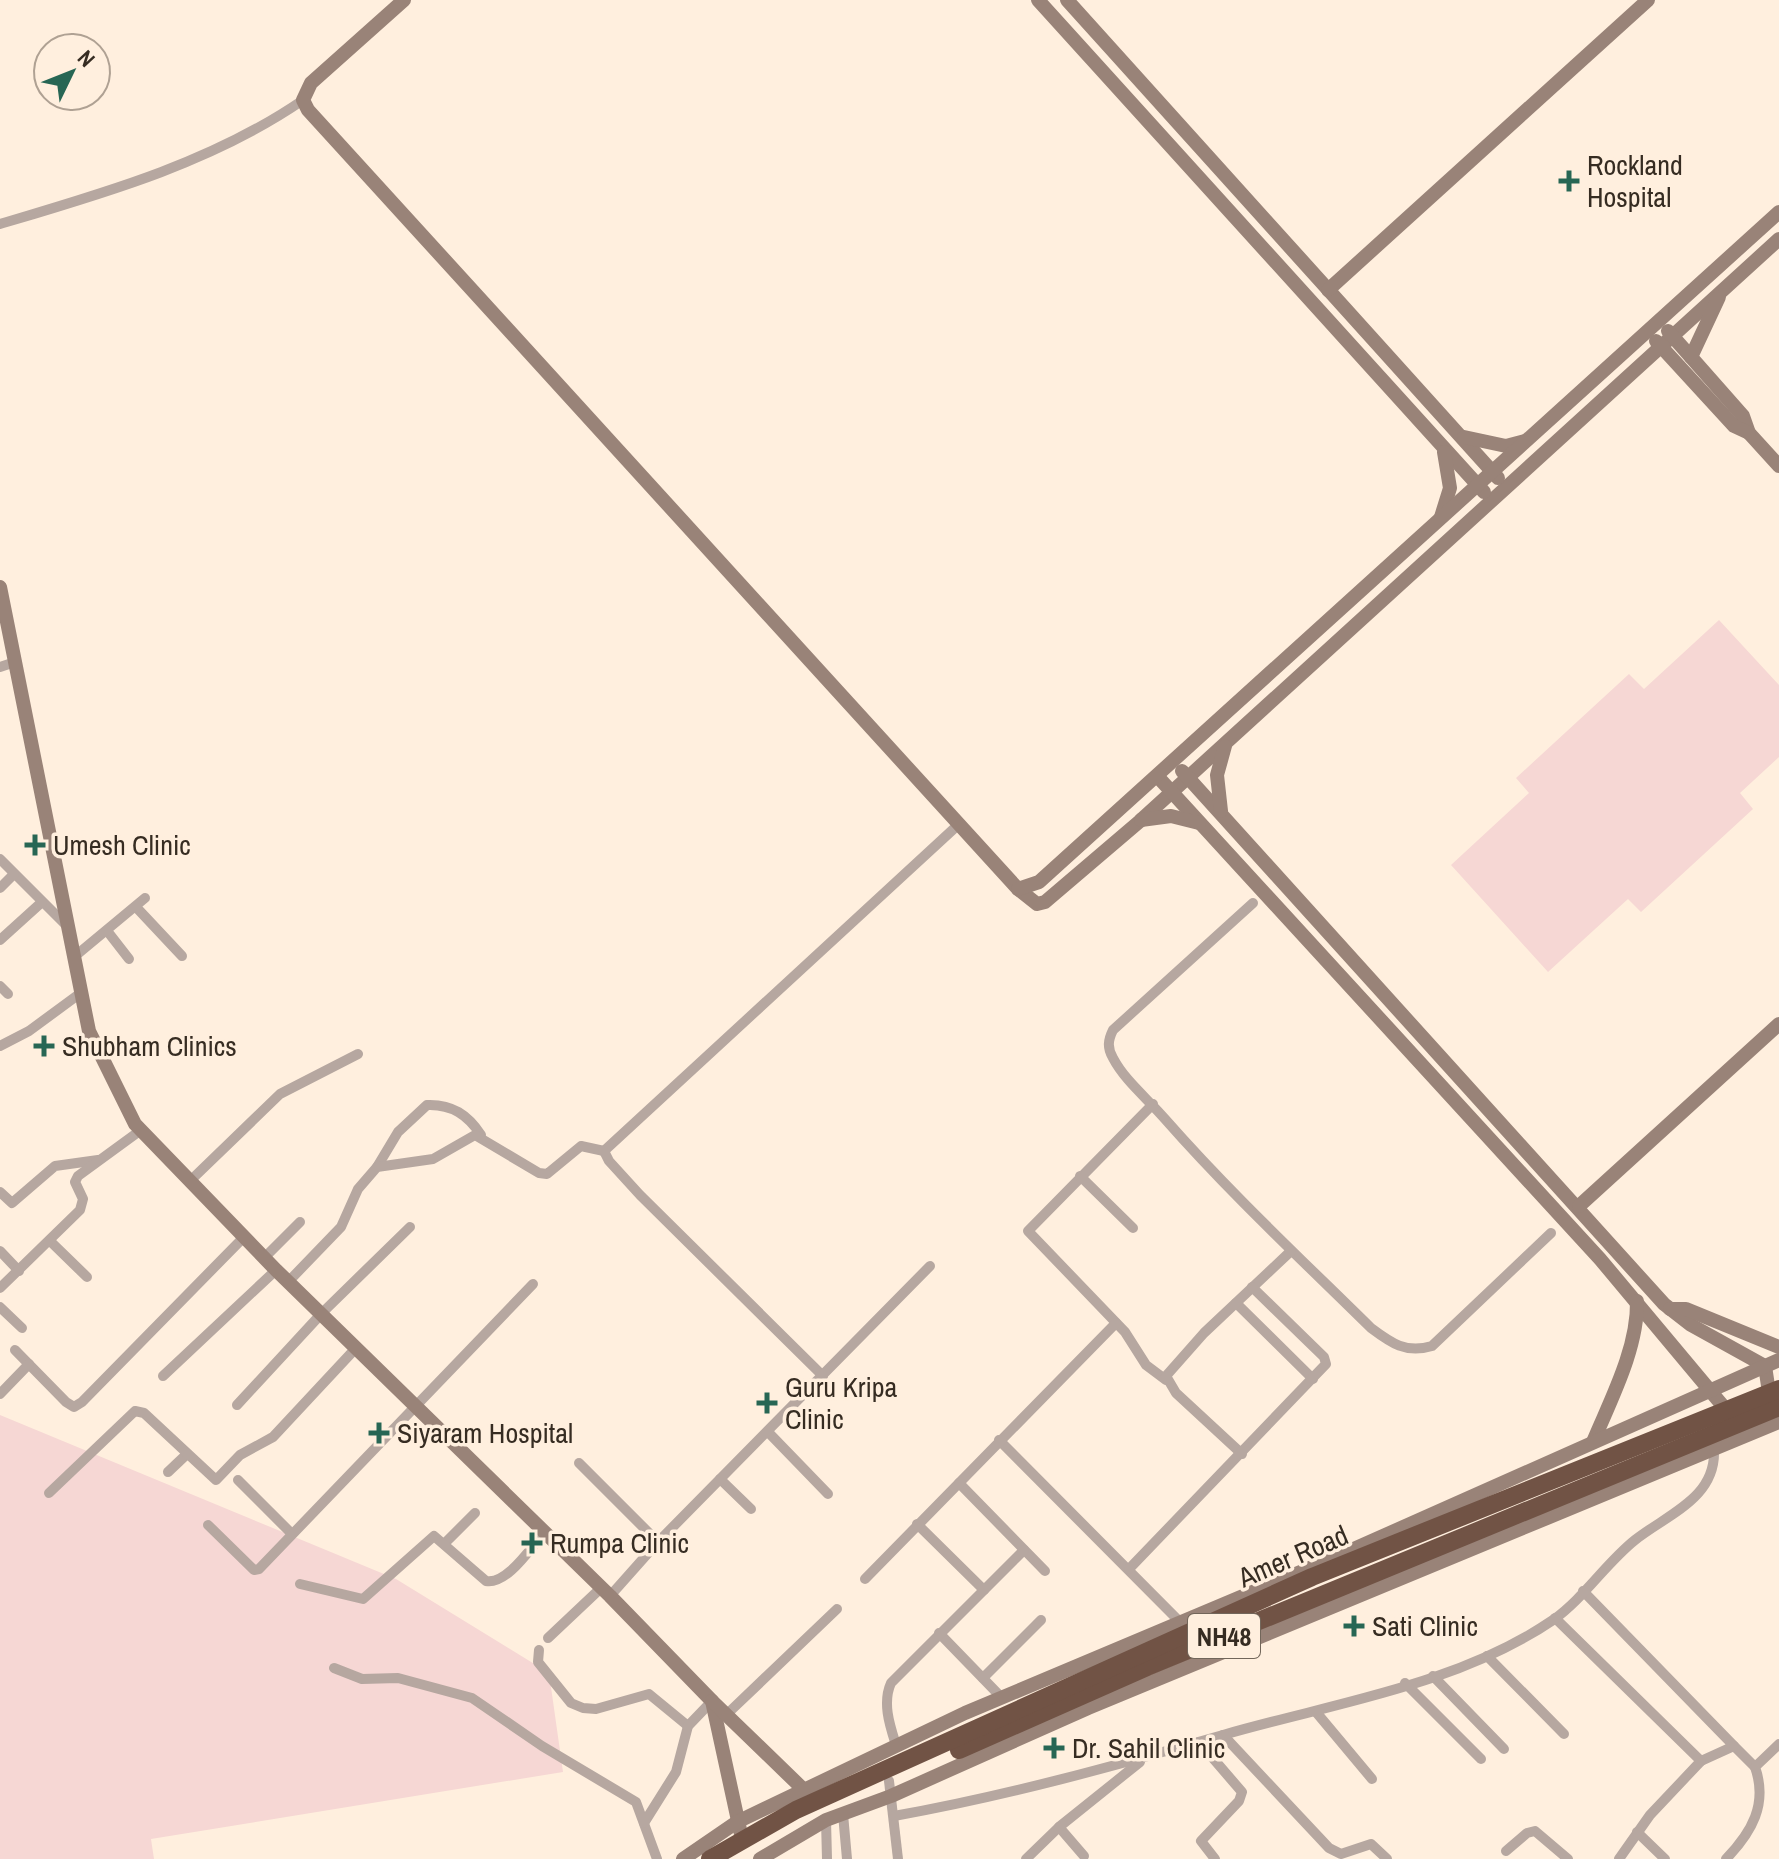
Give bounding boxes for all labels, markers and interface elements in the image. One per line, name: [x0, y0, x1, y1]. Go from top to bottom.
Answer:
north arrow: [32, 32, 112, 112]
text: N: [71, 43, 102, 73]
place label: Rockland Hospital: [1587, 146, 1683, 216]
marker: Rockland Hospital: [1558, 170, 1580, 192]
place label: Umesh Clinic: [53, 826, 191, 864]
marker: Umesh Clinic: [24, 834, 46, 856]
place label: Shubham Clinics: [62, 1027, 237, 1065]
marker: Shubham Clinics: [33, 1035, 55, 1057]
place label: Guru Kripa Clinic: [785, 1368, 898, 1438]
marker: Guru Kripa Clinic: [756, 1392, 778, 1414]
place label: Siyaram Hospital: [397, 1414, 573, 1452]
marker: Siyaram Hospital: [368, 1422, 390, 1444]
street label: Amer Road: [1231, 1516, 1354, 1597]
place label: Rumpa Clinic: [550, 1524, 689, 1562]
marker: Rumpa Clinic: [521, 1532, 543, 1554]
place label: Sati Clinic: [1372, 1607, 1478, 1645]
road number: NH48: [1188, 1614, 1260, 1658]
marker: Sati Clinic: [1343, 1615, 1365, 1637]
place label: Dr. Sahil Clinic: [1072, 1729, 1225, 1767]
marker: Dr. Sahil Clinic: [1043, 1737, 1065, 1759]

